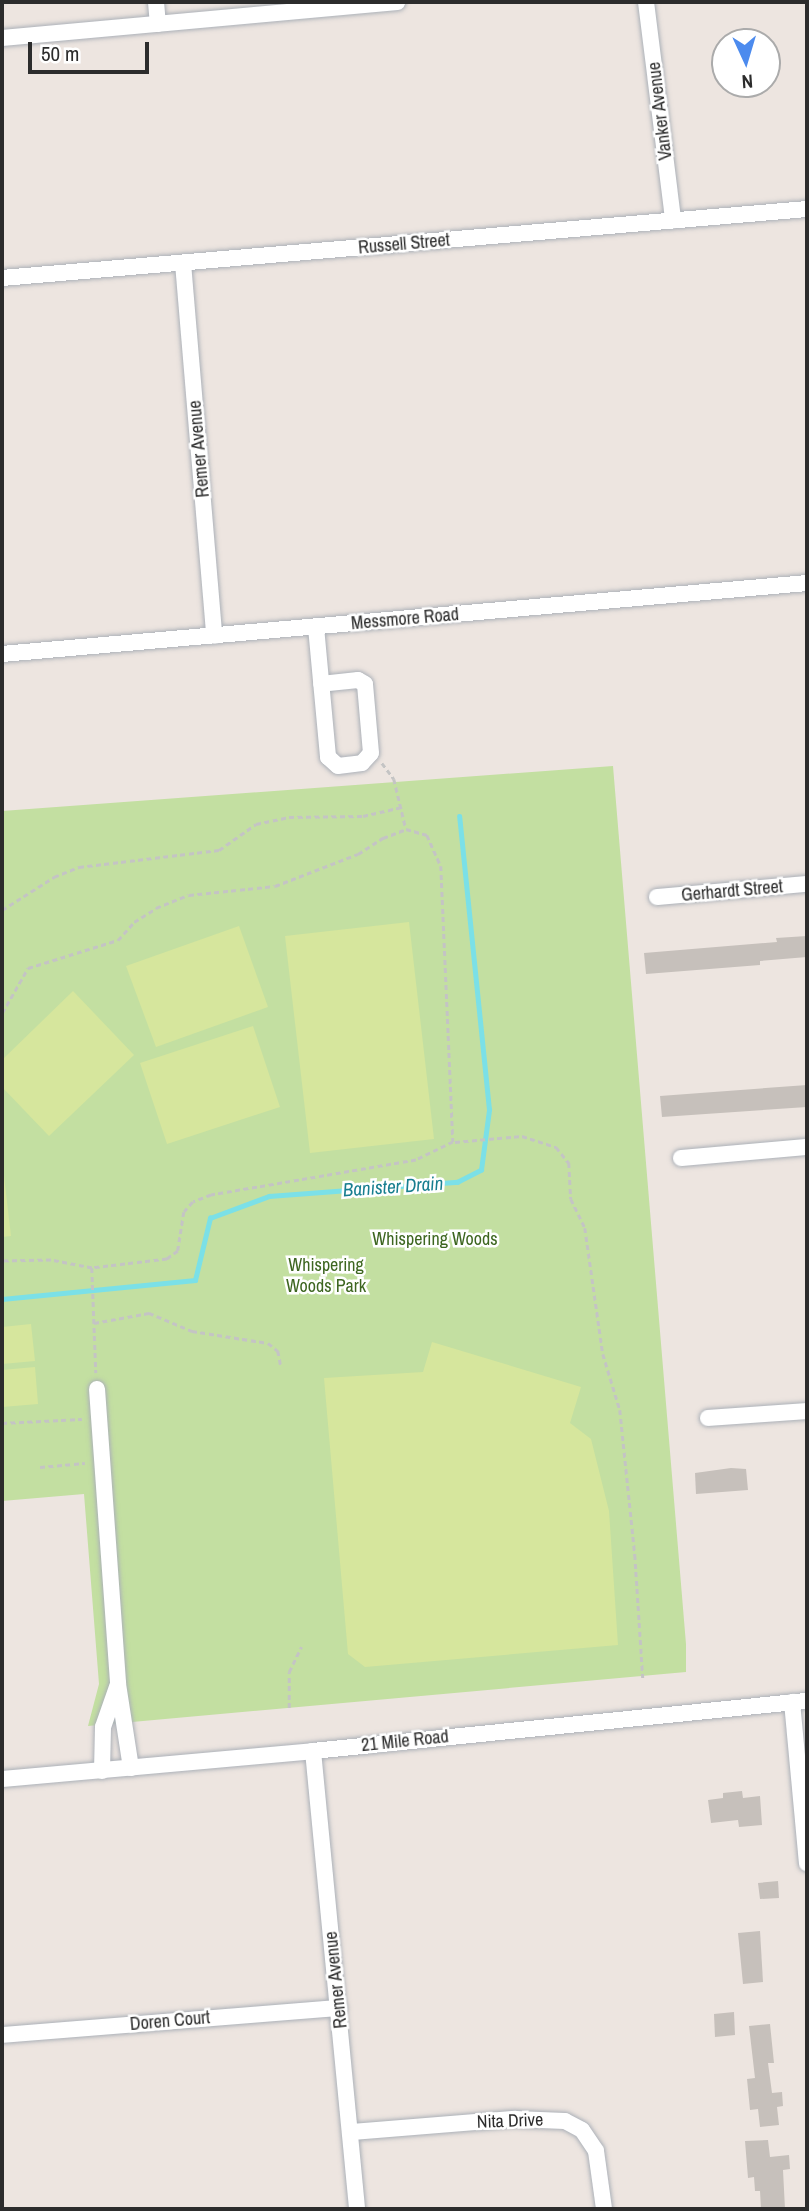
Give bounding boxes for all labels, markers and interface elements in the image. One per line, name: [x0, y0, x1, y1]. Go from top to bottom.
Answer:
scale bar: [32, 28, 152, 72]
north arrow: [711, 28, 781, 98]
text: 50 m: [41, 39, 79, 68]
street label: Vanker Avenue: [643, 60, 677, 162]
text: N: [741, 69, 754, 95]
street label: Russell Street: [357, 229, 451, 259]
street label: Remer Avenue: [184, 399, 214, 499]
street label: Messmore Road: [350, 604, 460, 634]
street label: Gerhardt Street: [680, 876, 784, 906]
water label: Banister Drain: [342, 1172, 444, 1202]
park label: Whispering Woods: [372, 1228, 498, 1250]
park label: Whispering Woods Park: [286, 1255, 366, 1298]
street label: 21 Mile Road: [360, 1726, 450, 1756]
street label: Remer Avenue: [320, 1930, 352, 2030]
street label: Doren Court: [129, 2007, 211, 2035]
street label: Nita Drive: [476, 2109, 544, 2133]

